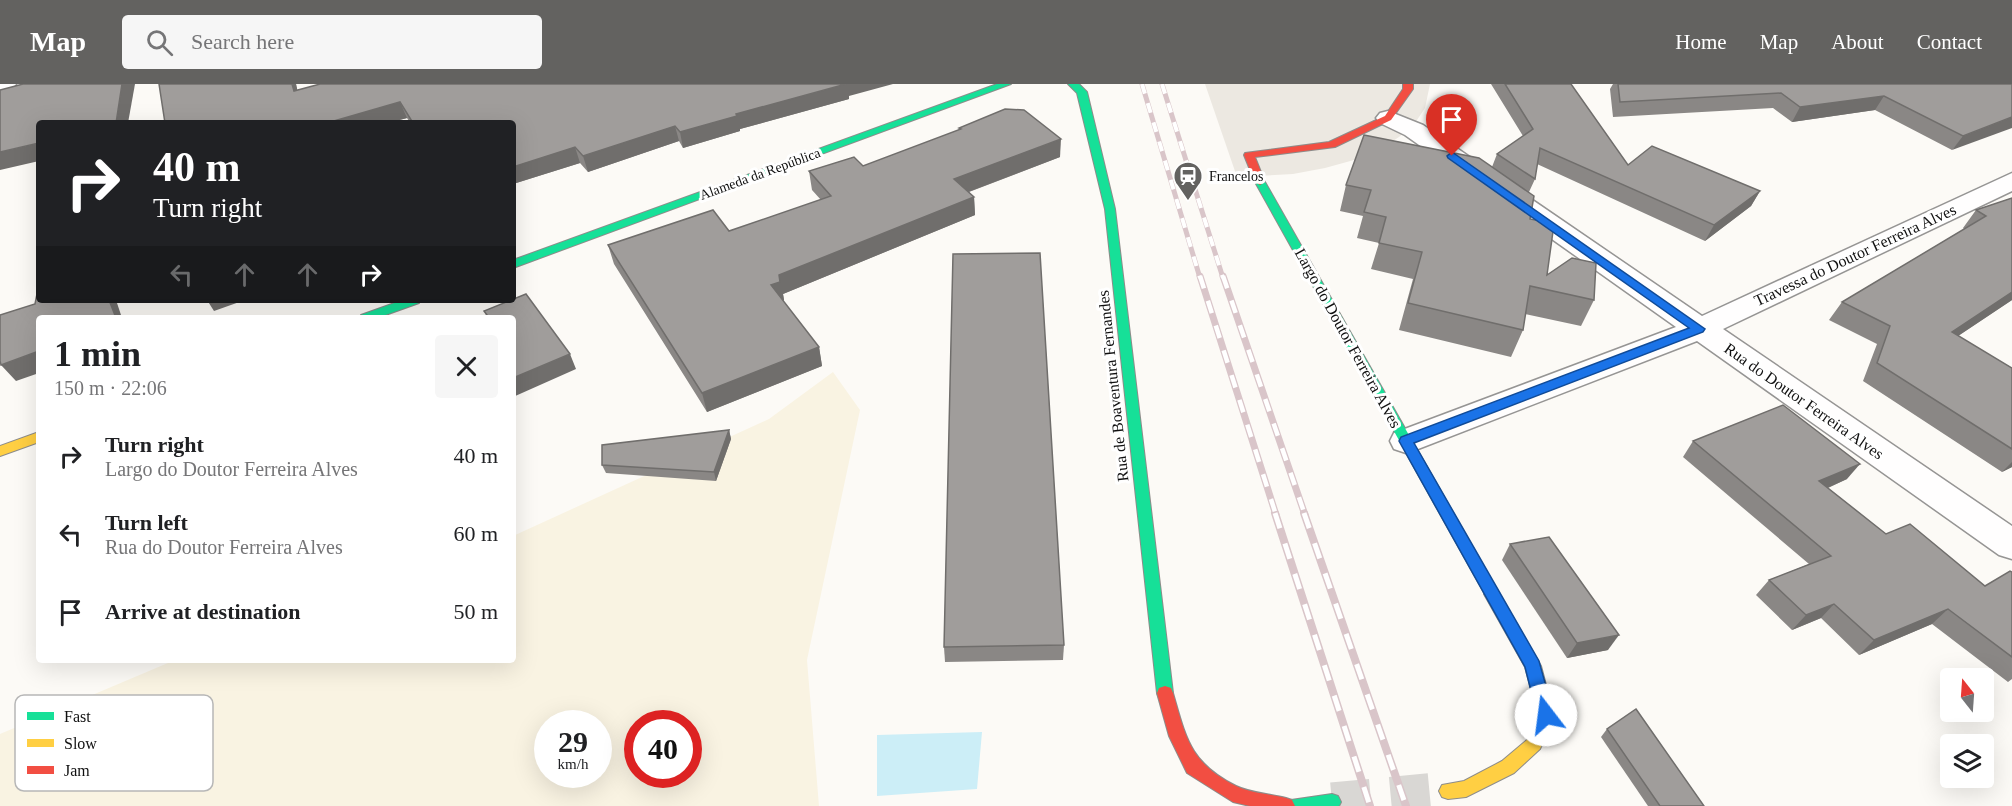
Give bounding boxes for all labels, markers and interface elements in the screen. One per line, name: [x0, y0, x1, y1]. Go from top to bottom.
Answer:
search box: [122, 15, 542, 69]
text: Map: [30, 26, 86, 57]
icon: search: [143, 26, 176, 59]
text: Search here: [191, 29, 294, 54]
text: Home: [1675, 30, 1727, 54]
text: Map: [1760, 30, 1798, 54]
text: About: [1831, 30, 1884, 54]
text: Contact: [1917, 30, 1982, 54]
pin: [1426, 94, 1477, 156]
icon: arrive: [1435, 103, 1468, 136]
icon: right: [54, 144, 132, 222]
text: 40 m: [153, 144, 241, 190]
street label: Alameda da República: [698, 145, 823, 203]
station icon: Francelos: [1172, 160, 1204, 202]
place label: Francelos: [1209, 169, 1263, 184]
text: Turn right: [153, 193, 262, 223]
street label: Travessa do Doutor Ferreira Alves: [1751, 201, 1959, 309]
street label: Largo do Doutor Ferreira Alves: [1291, 245, 1404, 431]
icon: left: [165, 258, 198, 291]
icon: ahead: [228, 258, 261, 291]
icon: ahead: [291, 258, 324, 291]
icon: right: [354, 258, 387, 291]
street label: Rua de Boaventura Fernandes: [1094, 289, 1132, 483]
text: 1 min: [54, 334, 141, 374]
button: close: [435, 335, 498, 398]
street label: Rua do Doutor Ferreira Alves: [1721, 339, 1887, 463]
text: 150 m · 22:06: [54, 377, 167, 399]
text: Turn right: [105, 432, 204, 457]
icon: right: [54, 440, 87, 473]
text: 40 m: [453, 443, 498, 468]
text: Largo do Doutor Ferreira Alves: [105, 458, 358, 480]
text: Turn left: [105, 510, 188, 535]
icon: left: [54, 518, 87, 551]
text: 60 m: [453, 521, 498, 546]
text: Rua do Doutor Ferreira Alves: [105, 536, 343, 558]
icon: arrive: [54, 596, 87, 629]
text: Arrive at destination: [105, 599, 301, 624]
text: 50 m: [453, 599, 498, 624]
north arrow: [1940, 668, 1994, 722]
map controls: [1940, 668, 1994, 788]
position arrow: [1514, 683, 1578, 747]
legend: [15, 695, 213, 791]
text: Fast: [64, 708, 91, 725]
speed limit sign: 40: [624, 710, 702, 788]
text: 29: [558, 725, 588, 758]
button: layers: [1940, 734, 1994, 788]
text: Slow: [64, 735, 97, 752]
text: km/h: [558, 756, 588, 772]
text: Jam: [64, 762, 90, 779]

